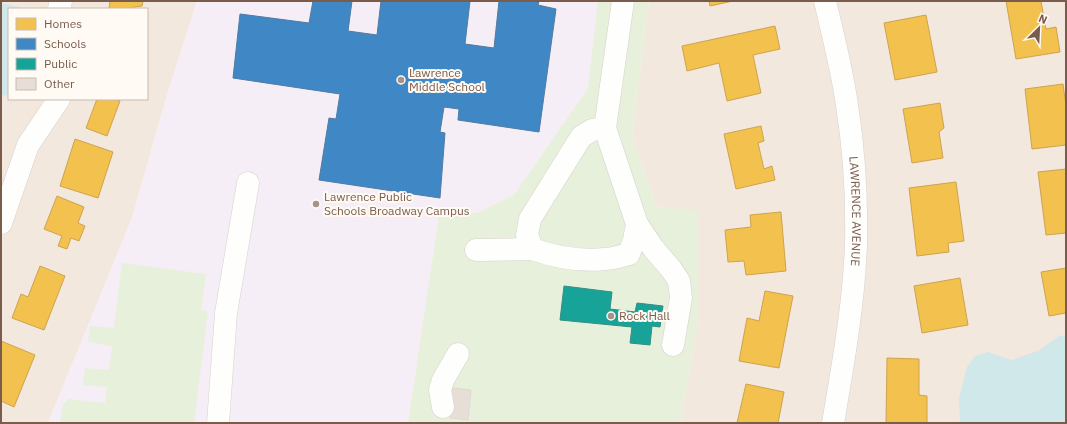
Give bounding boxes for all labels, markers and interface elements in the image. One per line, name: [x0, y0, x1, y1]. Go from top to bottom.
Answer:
legend: [8, 8, 148, 100]
north arrow: [1019, 8, 1059, 48]
text: N: [1037, 11, 1050, 27]
text: Homes: [44, 16, 82, 31]
text: Schools: [44, 36, 87, 51]
text: Public: [44, 56, 77, 71]
place label: Lawrence Middle School: [409, 65, 485, 94]
marker: Lawrence Middle School: [396, 75, 406, 85]
text: Other: [44, 76, 75, 91]
street label: LAWRENCE AVENUE: [846, 155, 864, 267]
place label: Lawrence Public Schools Broadway Campus: [324, 189, 470, 218]
marker: Lawrence Public Schools Broadway Campus: [311, 199, 321, 209]
place label: Rock Hall: [619, 308, 670, 323]
marker: Rock Hall: [606, 311, 616, 321]

